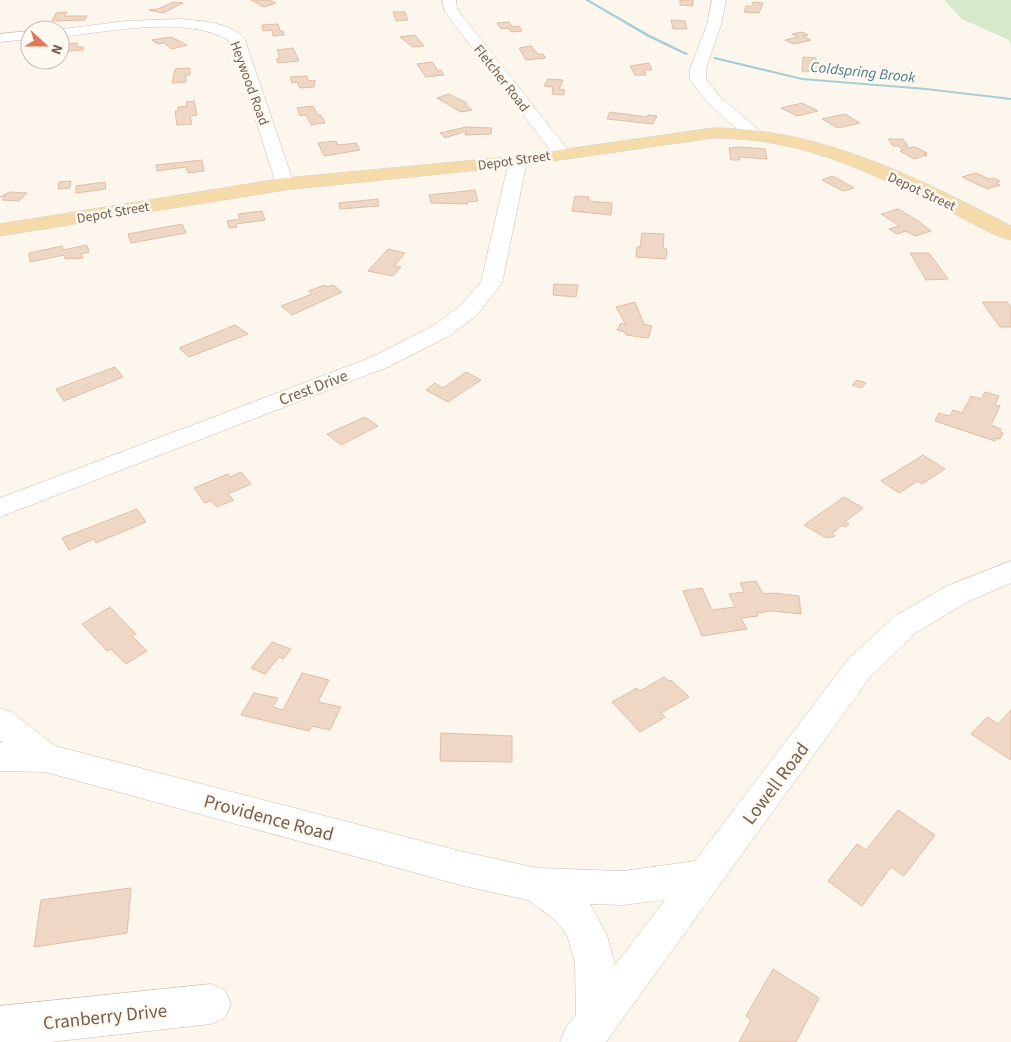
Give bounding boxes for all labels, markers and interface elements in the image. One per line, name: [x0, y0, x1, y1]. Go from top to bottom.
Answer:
north arrow: [20, 20, 70, 70]
street label: Heywood Road: [225, 38, 274, 128]
text: N: [45, 41, 67, 57]
street label: Fletcher Road: [469, 41, 534, 116]
water label: Coldspring Brook: [809, 57, 917, 89]
street label: Depot Street: [476, 146, 552, 176]
street label: Depot Street: [884, 167, 959, 217]
street label: Depot Street: [75, 197, 151, 229]
street label: Crest Drive: [276, 365, 351, 411]
street label: Lowell Road: [736, 737, 816, 831]
street label: Providence Road: [201, 788, 337, 849]
street label: Cranberry Drive: [42, 998, 168, 1037]

